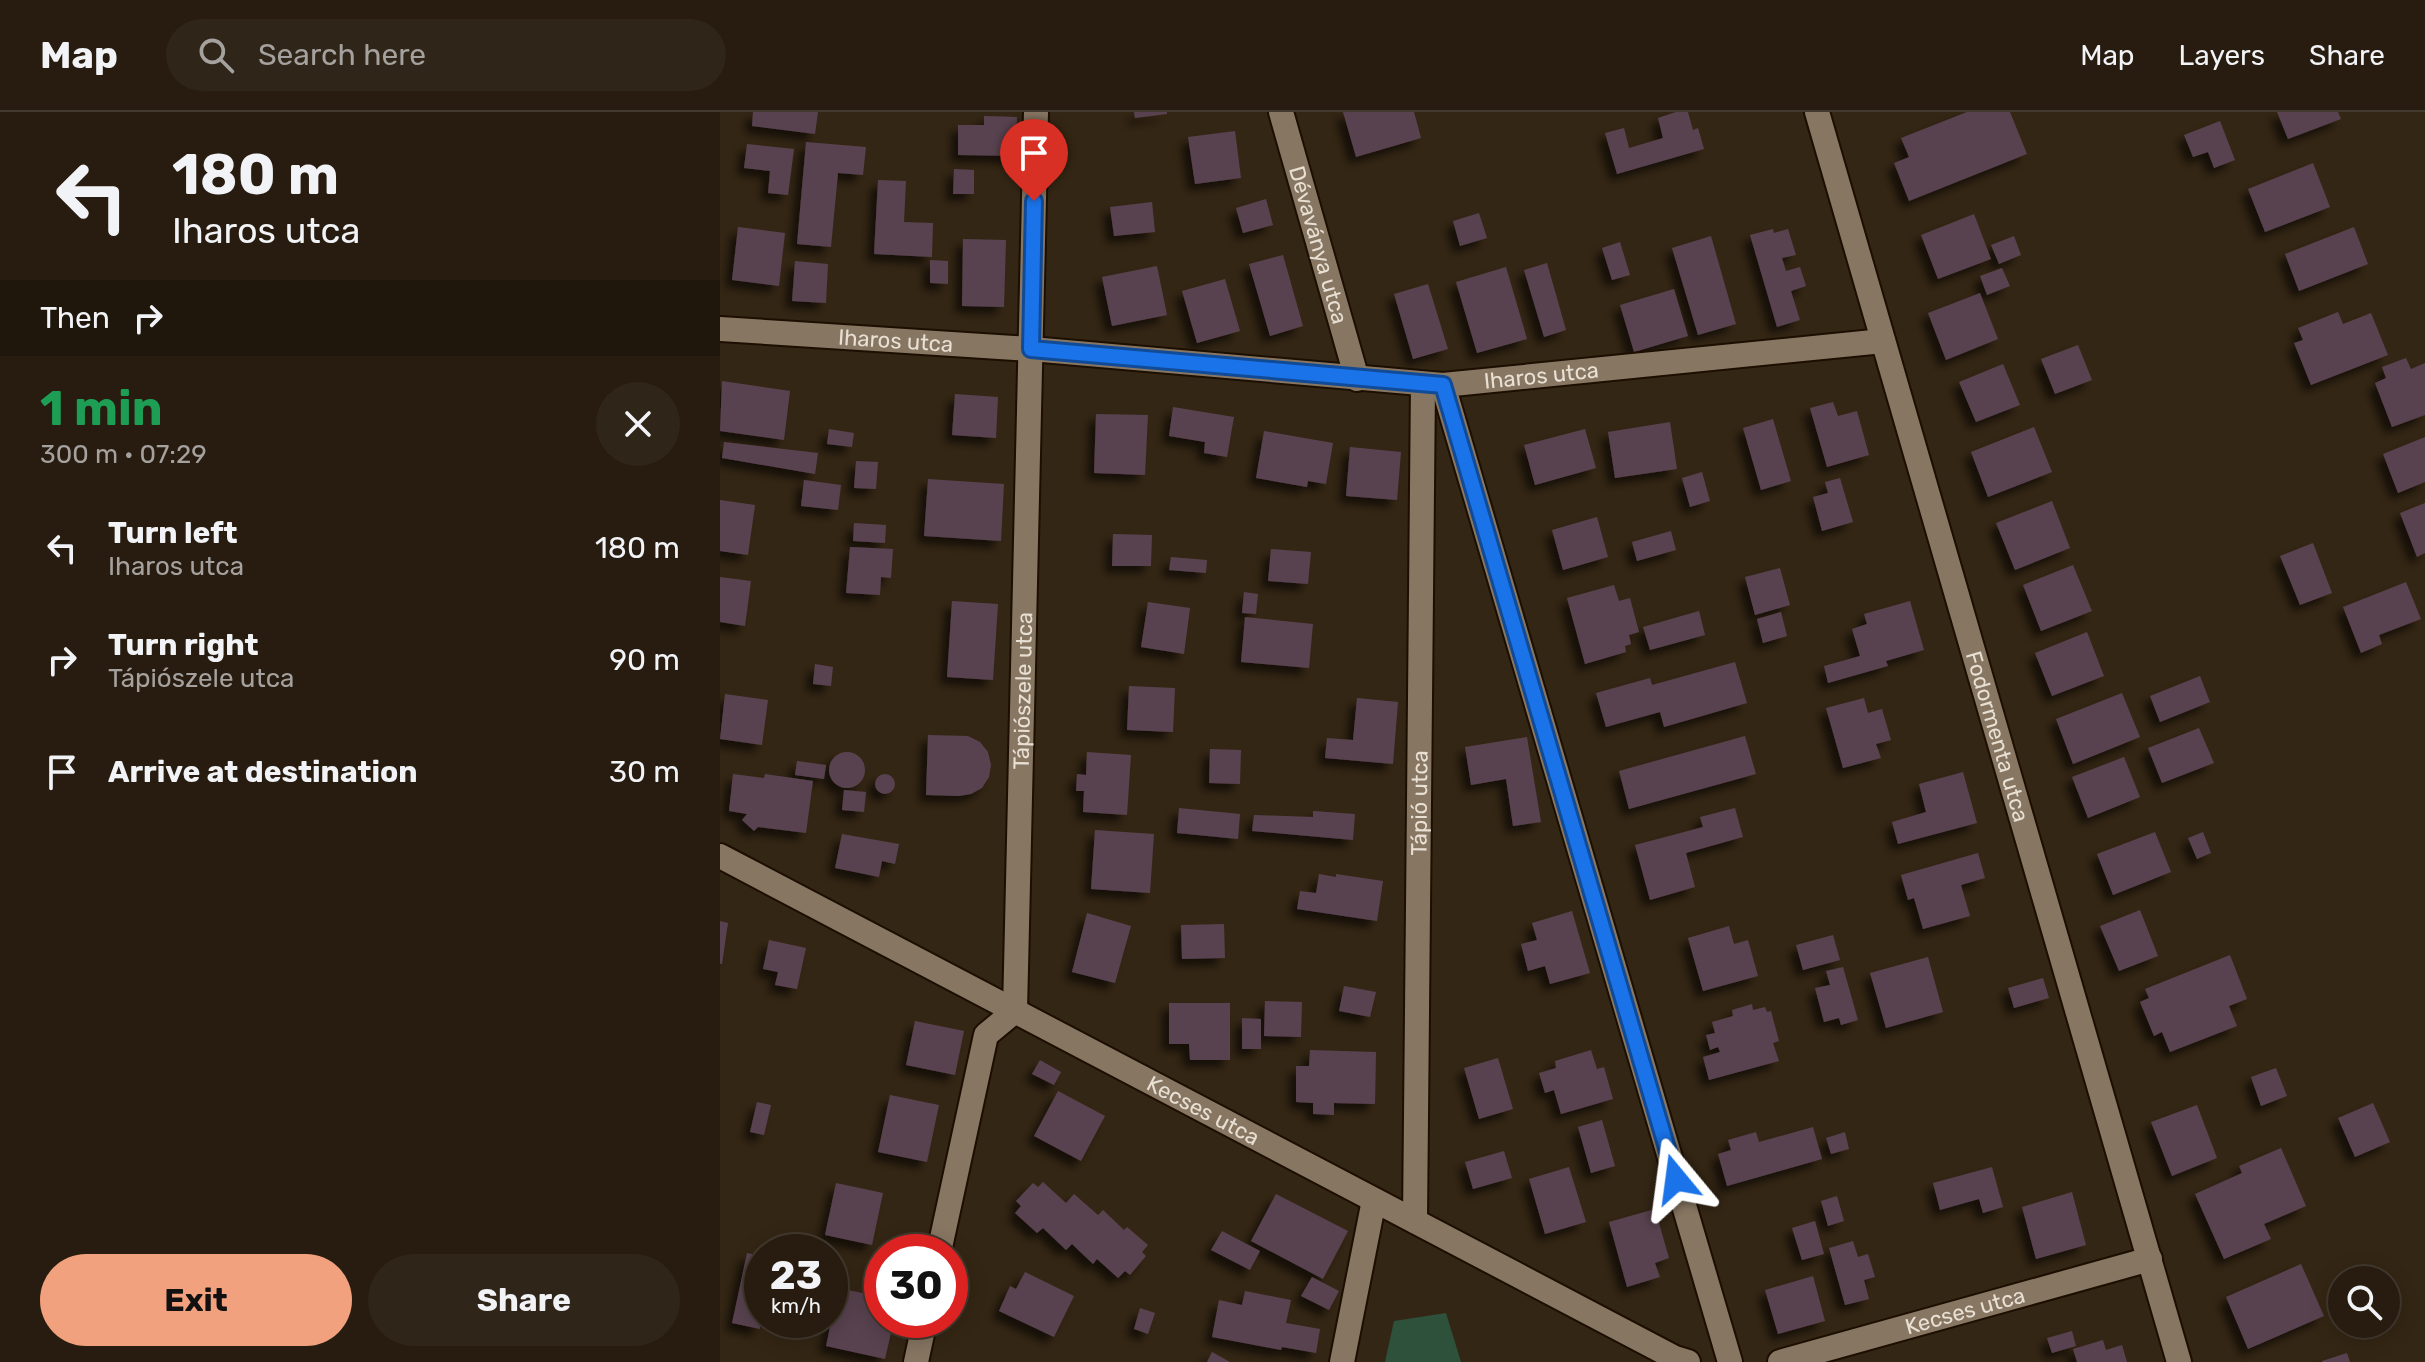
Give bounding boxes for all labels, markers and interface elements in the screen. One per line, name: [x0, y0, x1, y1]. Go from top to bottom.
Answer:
search box: [166, 19, 726, 91]
text: Map: [40, 32, 118, 78]
icon: search: [194, 33, 238, 77]
text: Search here: [258, 37, 426, 73]
text: Map: [2080, 39, 2135, 72]
text: Layers: [2179, 39, 2265, 72]
text: Share: [2309, 39, 2385, 72]
pin: [1000, 119, 1068, 201]
icon: arrive: [1012, 131, 1056, 175]
text: 180 m: [172, 142, 339, 208]
icon: left: [40, 144, 144, 248]
street label: Dévaványa utca: [1283, 163, 1354, 327]
text: Iharos utca: [172, 209, 360, 252]
icon: right: [126, 296, 170, 340]
text: Then: [40, 300, 110, 336]
street label: Iharos utca: [837, 324, 954, 358]
street label: Iharos utca: [1483, 357, 1600, 395]
text: 1 min: [40, 380, 163, 437]
button: close: [596, 382, 680, 466]
text: 300 m · 07:29: [40, 439, 207, 470]
text: Turn left: [108, 515, 238, 551]
icon: left: [40, 526, 84, 570]
text: 180 m: [595, 530, 680, 566]
text: Iharos utca: [108, 551, 244, 582]
street label: Tápiószele utca: [1008, 612, 1038, 770]
text: Turn right: [108, 627, 259, 663]
icon: right: [40, 638, 84, 682]
text: 90 m: [609, 642, 680, 678]
street label: Fodormenta utca: [1960, 648, 2035, 825]
text: Tápiószele utca: [108, 663, 294, 694]
icon: arrive: [40, 750, 84, 794]
street label: Tápió utca: [1405, 750, 1433, 856]
text: Arrive at destination: [108, 754, 418, 790]
text: 30 m: [609, 754, 680, 790]
street label: Kecses utca: [1142, 1070, 1264, 1151]
position arrow: [1634, 1137, 1718, 1221]
speed limit sign: 30: [864, 1234, 968, 1338]
text: 23: [770, 1252, 822, 1299]
button: Exit: [40, 1254, 352, 1346]
button: Share: [368, 1254, 680, 1346]
map controls: [2328, 1266, 2400, 1338]
button: search: [2328, 1266, 2400, 1338]
street label: Kecses utca: [1902, 1281, 2028, 1341]
text: km/h: [771, 1294, 821, 1318]

